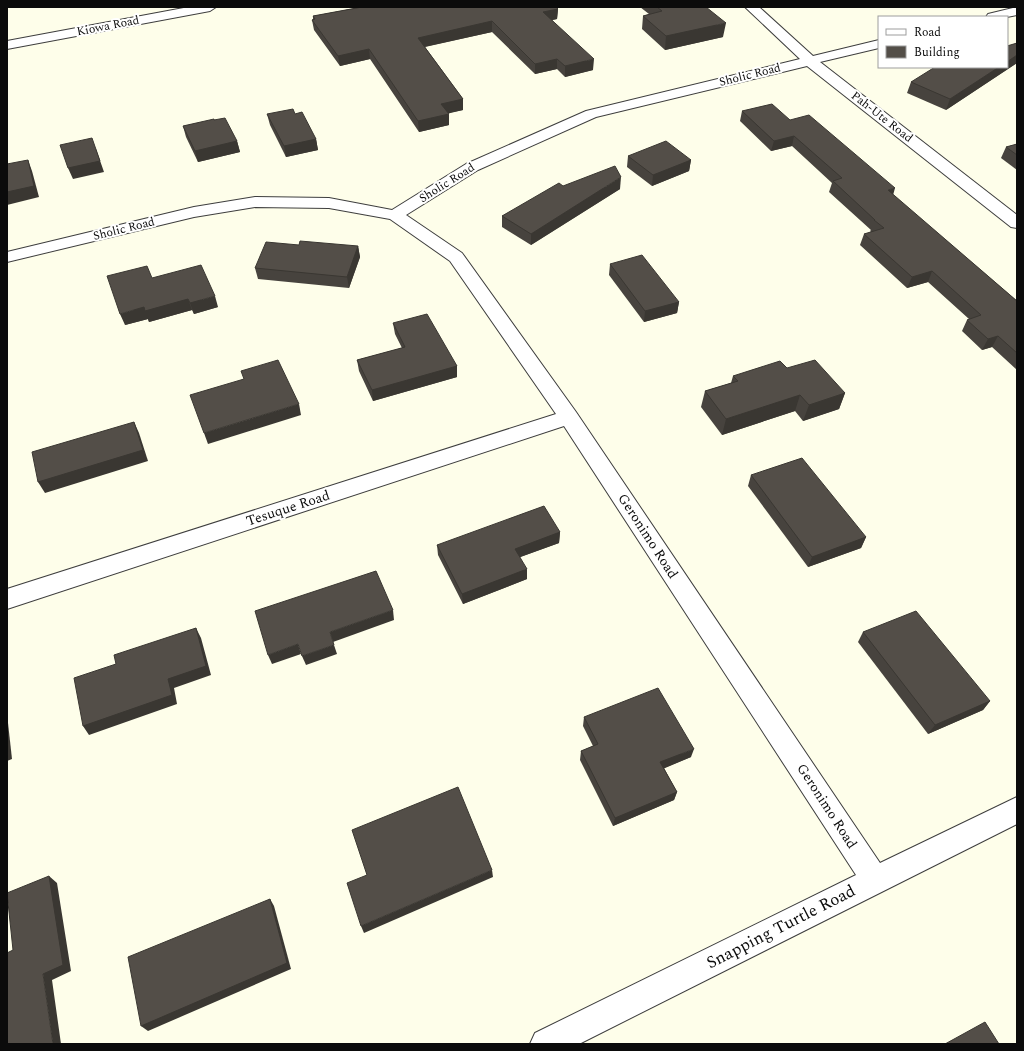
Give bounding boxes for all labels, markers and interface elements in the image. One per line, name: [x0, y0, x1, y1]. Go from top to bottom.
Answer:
street label: Kiowa Road: [75, 11, 141, 41]
legend: [878, 16, 1008, 68]
text: Road: [914, 23, 941, 42]
text: Building: [914, 43, 960, 62]
street label: Sholic Road: [717, 58, 783, 92]
street label: Pah-Ute Road: [847, 87, 917, 148]
street label: Sholic Road: [415, 158, 479, 208]
street label: Sholic Road: [91, 212, 157, 246]
street label: Tesuque Road: [243, 485, 333, 531]
street label: Geronimo Road: [613, 489, 684, 583]
street label: Geronimo Road: [792, 759, 863, 853]
street label: Snapping Turtle Road: [702, 878, 860, 976]

